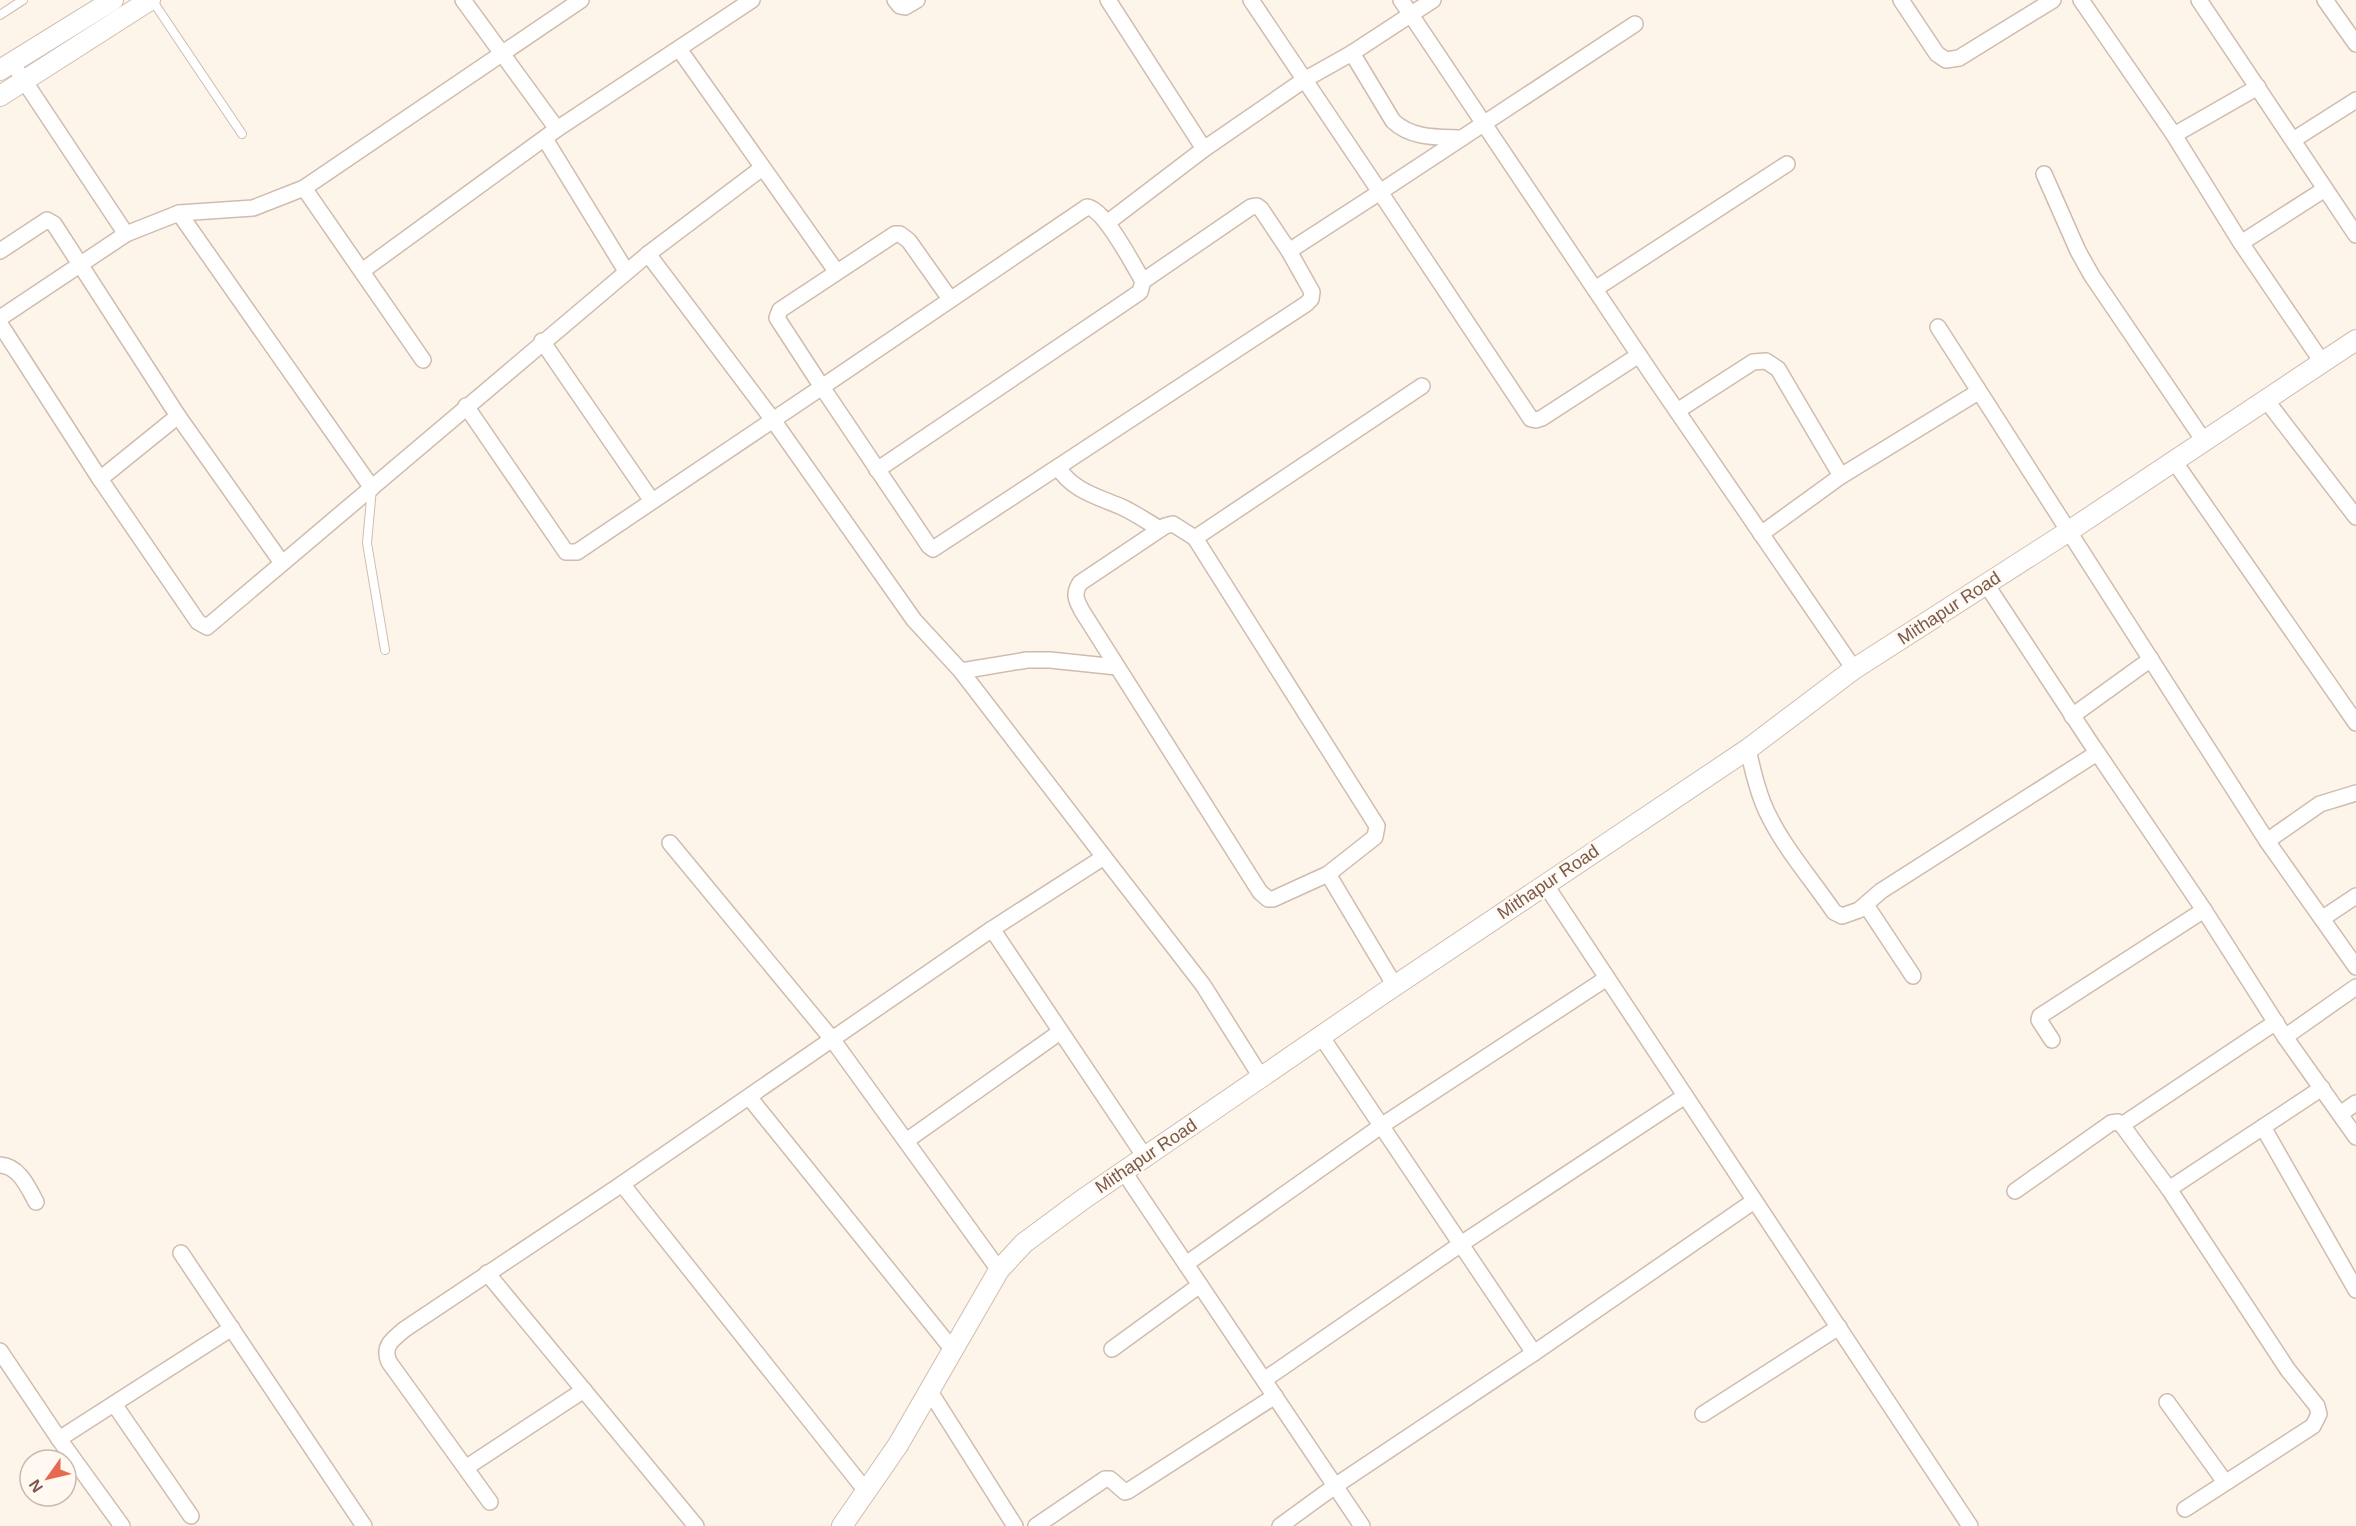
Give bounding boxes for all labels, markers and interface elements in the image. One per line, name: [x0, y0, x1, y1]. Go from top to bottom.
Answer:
street label: Mithapur Road: [1894, 567, 2004, 649]
street label: Mithapur Road: [1493, 841, 1603, 923]
street label: Mithapur Road: [1091, 1115, 1201, 1197]
north arrow: [18, 1448, 78, 1508]
text: N: [26, 1477, 46, 1496]

